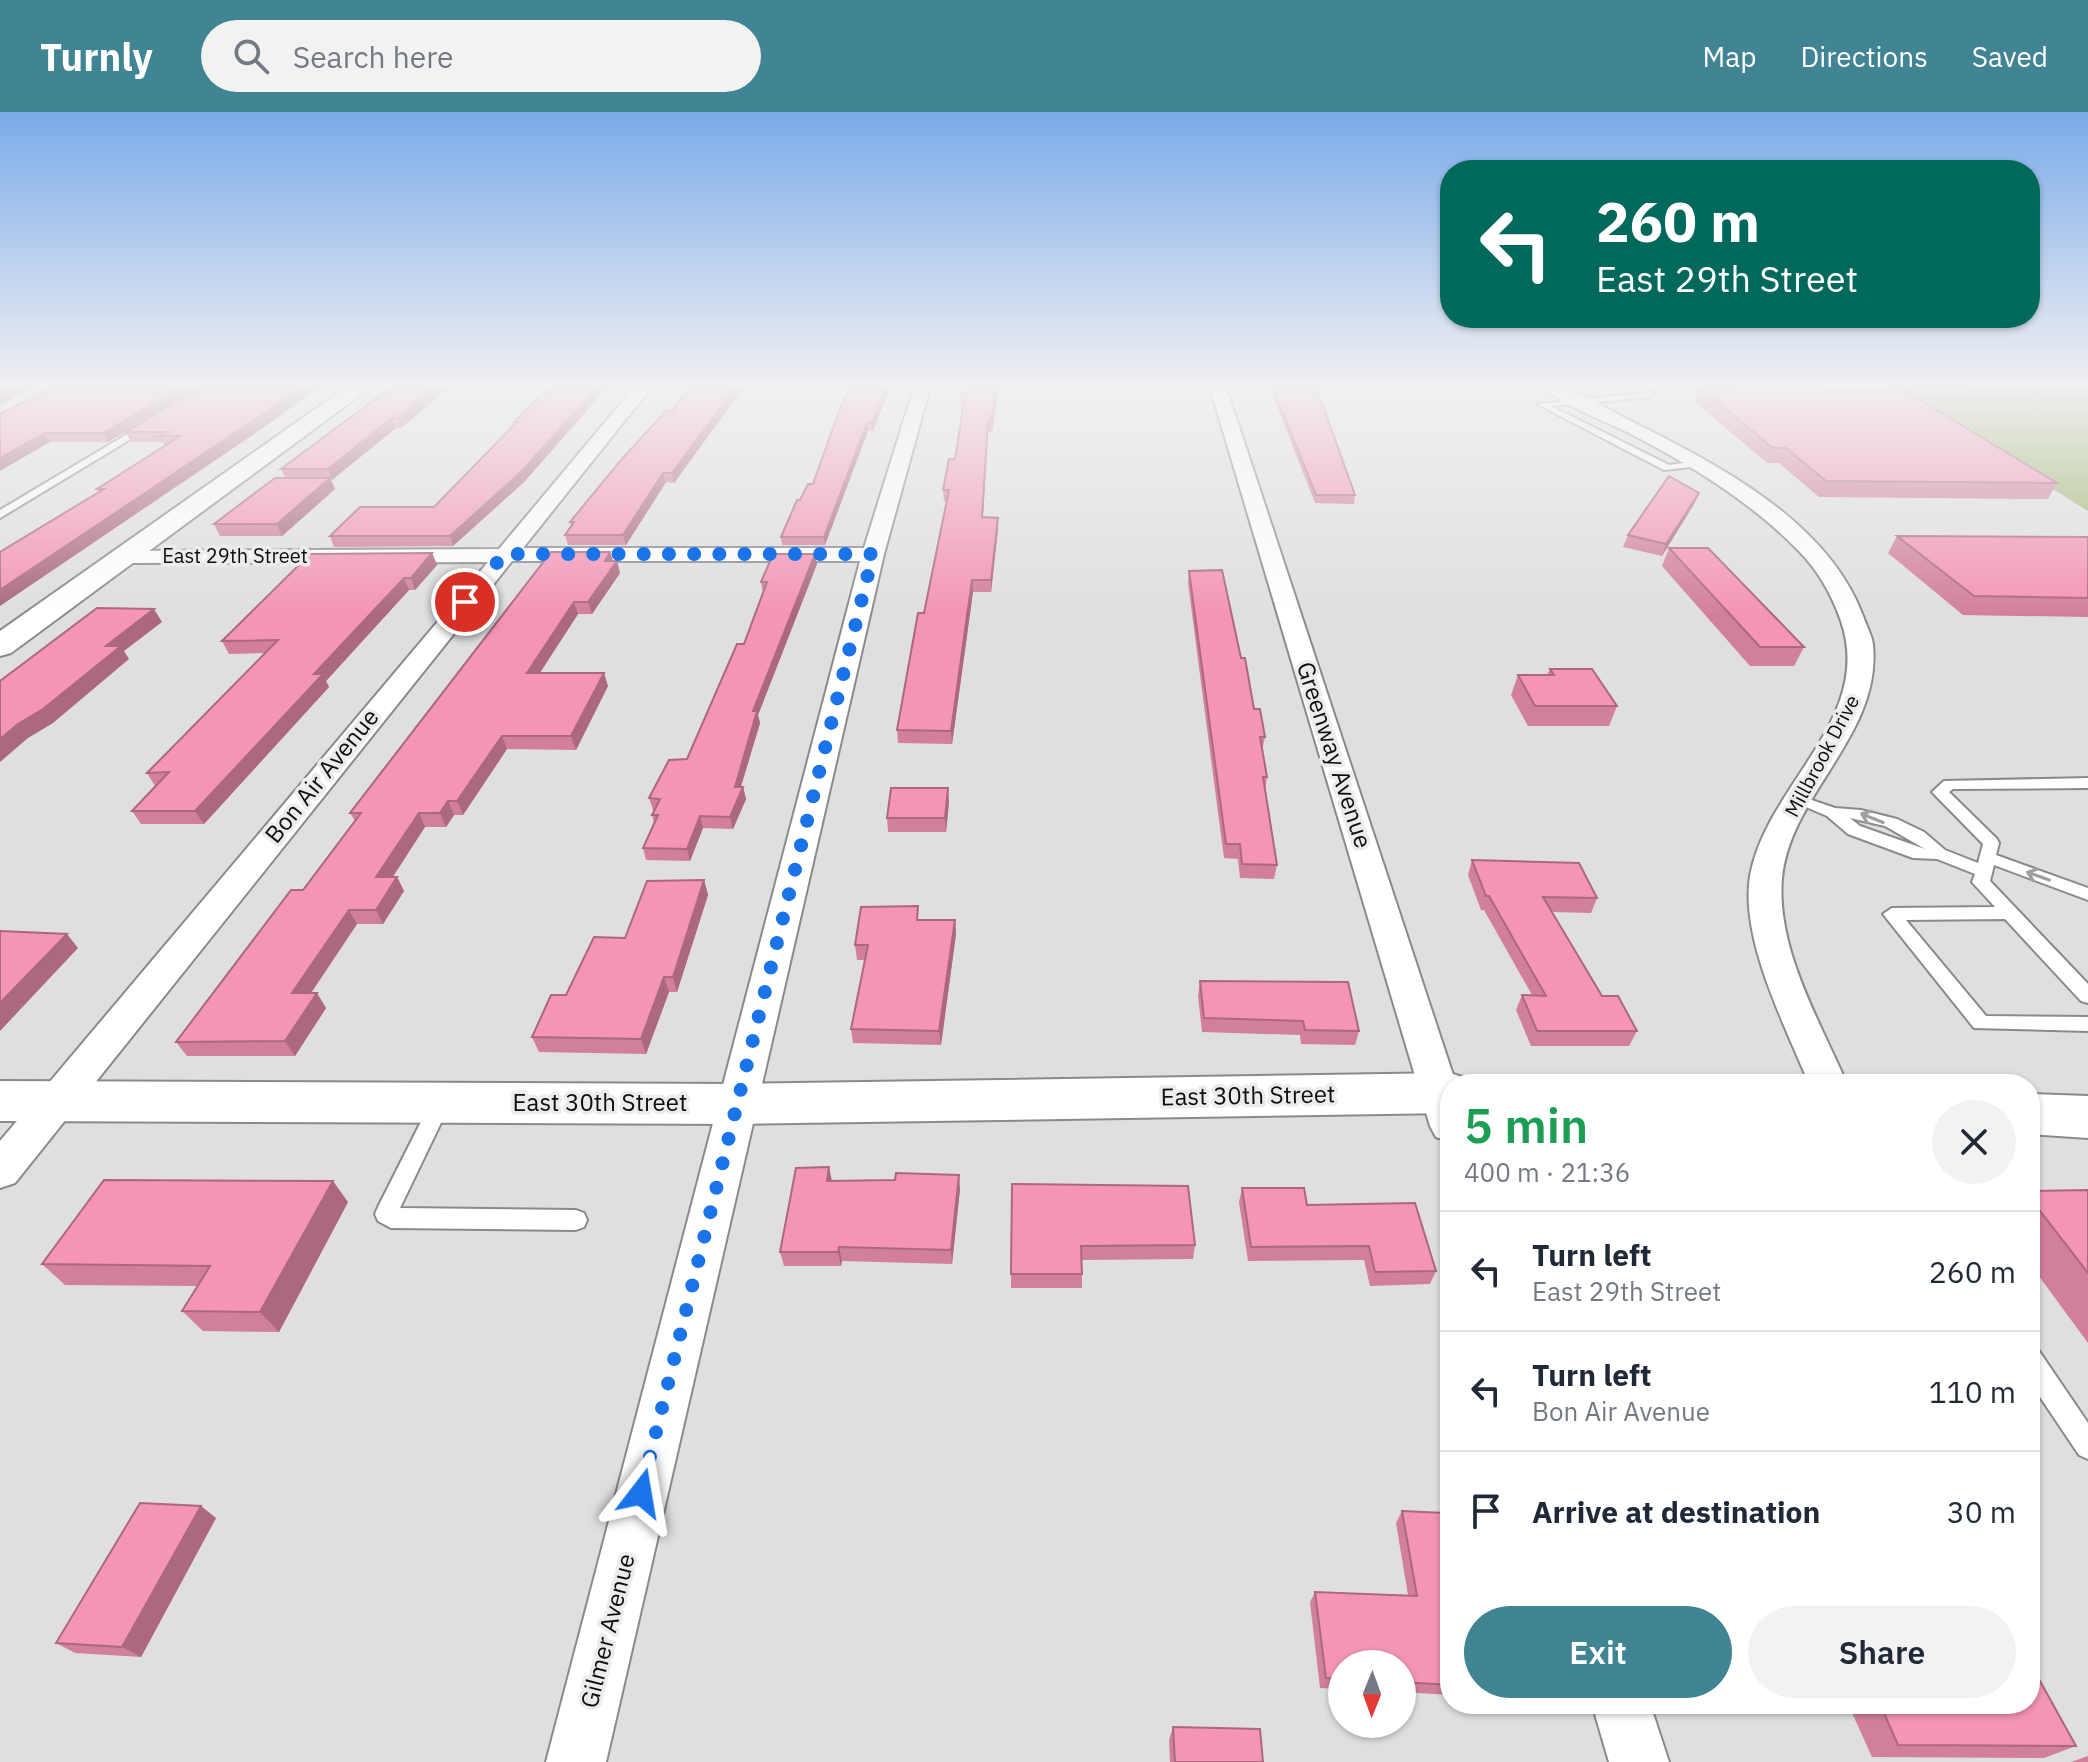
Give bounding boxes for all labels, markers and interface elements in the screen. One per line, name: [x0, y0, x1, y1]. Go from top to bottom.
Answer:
search box: [201, 20, 761, 92]
text: Turnly: [40, 32, 153, 81]
icon: search: [229, 34, 273, 78]
text: Search here: [293, 37, 454, 76]
text: Map: [1702, 38, 1756, 75]
text: Directions: [1800, 38, 1928, 75]
text: Saved: [1972, 38, 2048, 75]
text: 260 m: [1596, 185, 1760, 257]
icon: left: [1464, 192, 1568, 296]
text: East 29th Street: [1596, 255, 1858, 302]
street label: East 29th Street: [162, 542, 308, 569]
pin: [431, 568, 499, 636]
icon: arrive: [443, 580, 487, 624]
street label: Greenway Avenue: [1290, 658, 1380, 852]
street label: Millbrook Drive: [1778, 690, 1865, 822]
street label: Bon Air Avenue: [257, 701, 385, 849]
one-way arrow: [1860, 810, 1885, 824]
one-way arrow: [2026, 868, 2051, 882]
street label: East 30th Street: [1160, 1077, 1336, 1113]
street label: East 30th Street: [513, 1086, 687, 1118]
text: 5 min: [1464, 1094, 1588, 1156]
button: close: [1932, 1100, 2016, 1184]
text: 400 m · 21:36: [1464, 1155, 1630, 1189]
text: Turn left: [1532, 1235, 1651, 1274]
icon: left: [1464, 1249, 1508, 1293]
text: 260 m: [1929, 1252, 2016, 1291]
text: East 29th Street: [1532, 1274, 1721, 1308]
text: Turn left: [1532, 1355, 1651, 1394]
icon: left: [1464, 1369, 1508, 1413]
text: 110 m: [1929, 1372, 2016, 1411]
text: Bon Air Avenue: [1532, 1394, 1710, 1428]
position arrow: [599, 1451, 683, 1535]
icon: arrive: [1464, 1489, 1508, 1533]
text: Arrive at destination: [1532, 1492, 1820, 1531]
text: 30 m: [1947, 1492, 2016, 1531]
street label: Gilmer Avenue: [572, 1550, 642, 1711]
button: Exit: [1464, 1606, 1732, 1698]
button: Share: [1748, 1606, 2016, 1698]
north arrow: [1328, 1650, 1416, 1738]
map controls: [1328, 1650, 1416, 1738]

